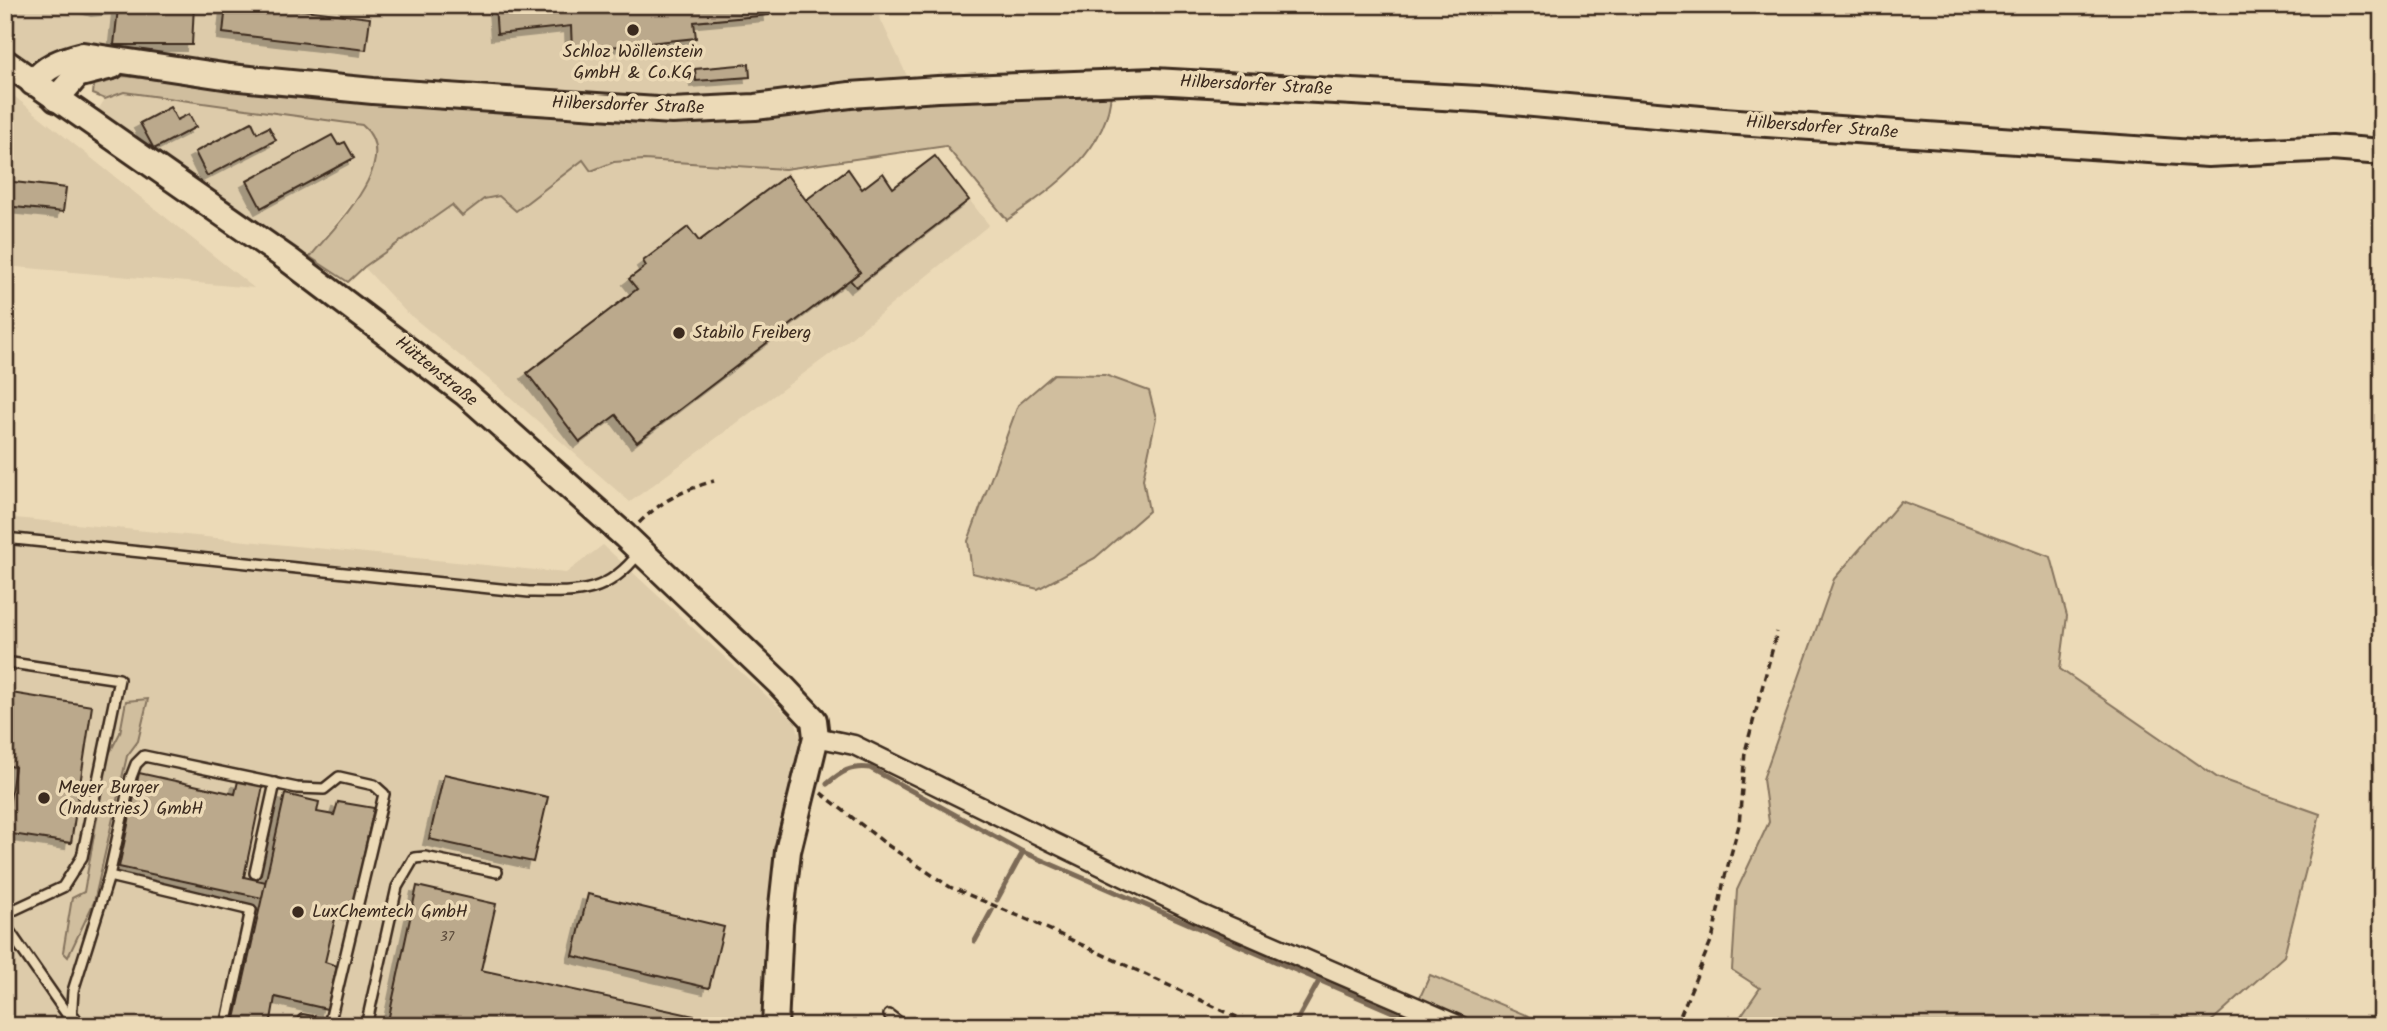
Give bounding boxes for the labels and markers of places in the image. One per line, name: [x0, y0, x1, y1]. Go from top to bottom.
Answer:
marker: Schloz Wöllenstein GmbH & Co.KG: [625, 22, 641, 38]
place label: Schloz Wöllenstein GmbH & Co.KG: [563, 38, 703, 88]
place label: Stabilo Freiberg: [693, 319, 811, 348]
marker: Stabilo Freiberg: [671, 325, 687, 341]
place label: Meyer Burger (Industries) GmbH: [58, 774, 203, 824]
marker: Meyer Burger (Industries) GmbH: [36, 790, 52, 806]
place label: LuxChemtech GmbH: [312, 898, 468, 927]
marker: LuxChemtech GmbH: [290, 904, 306, 920]

